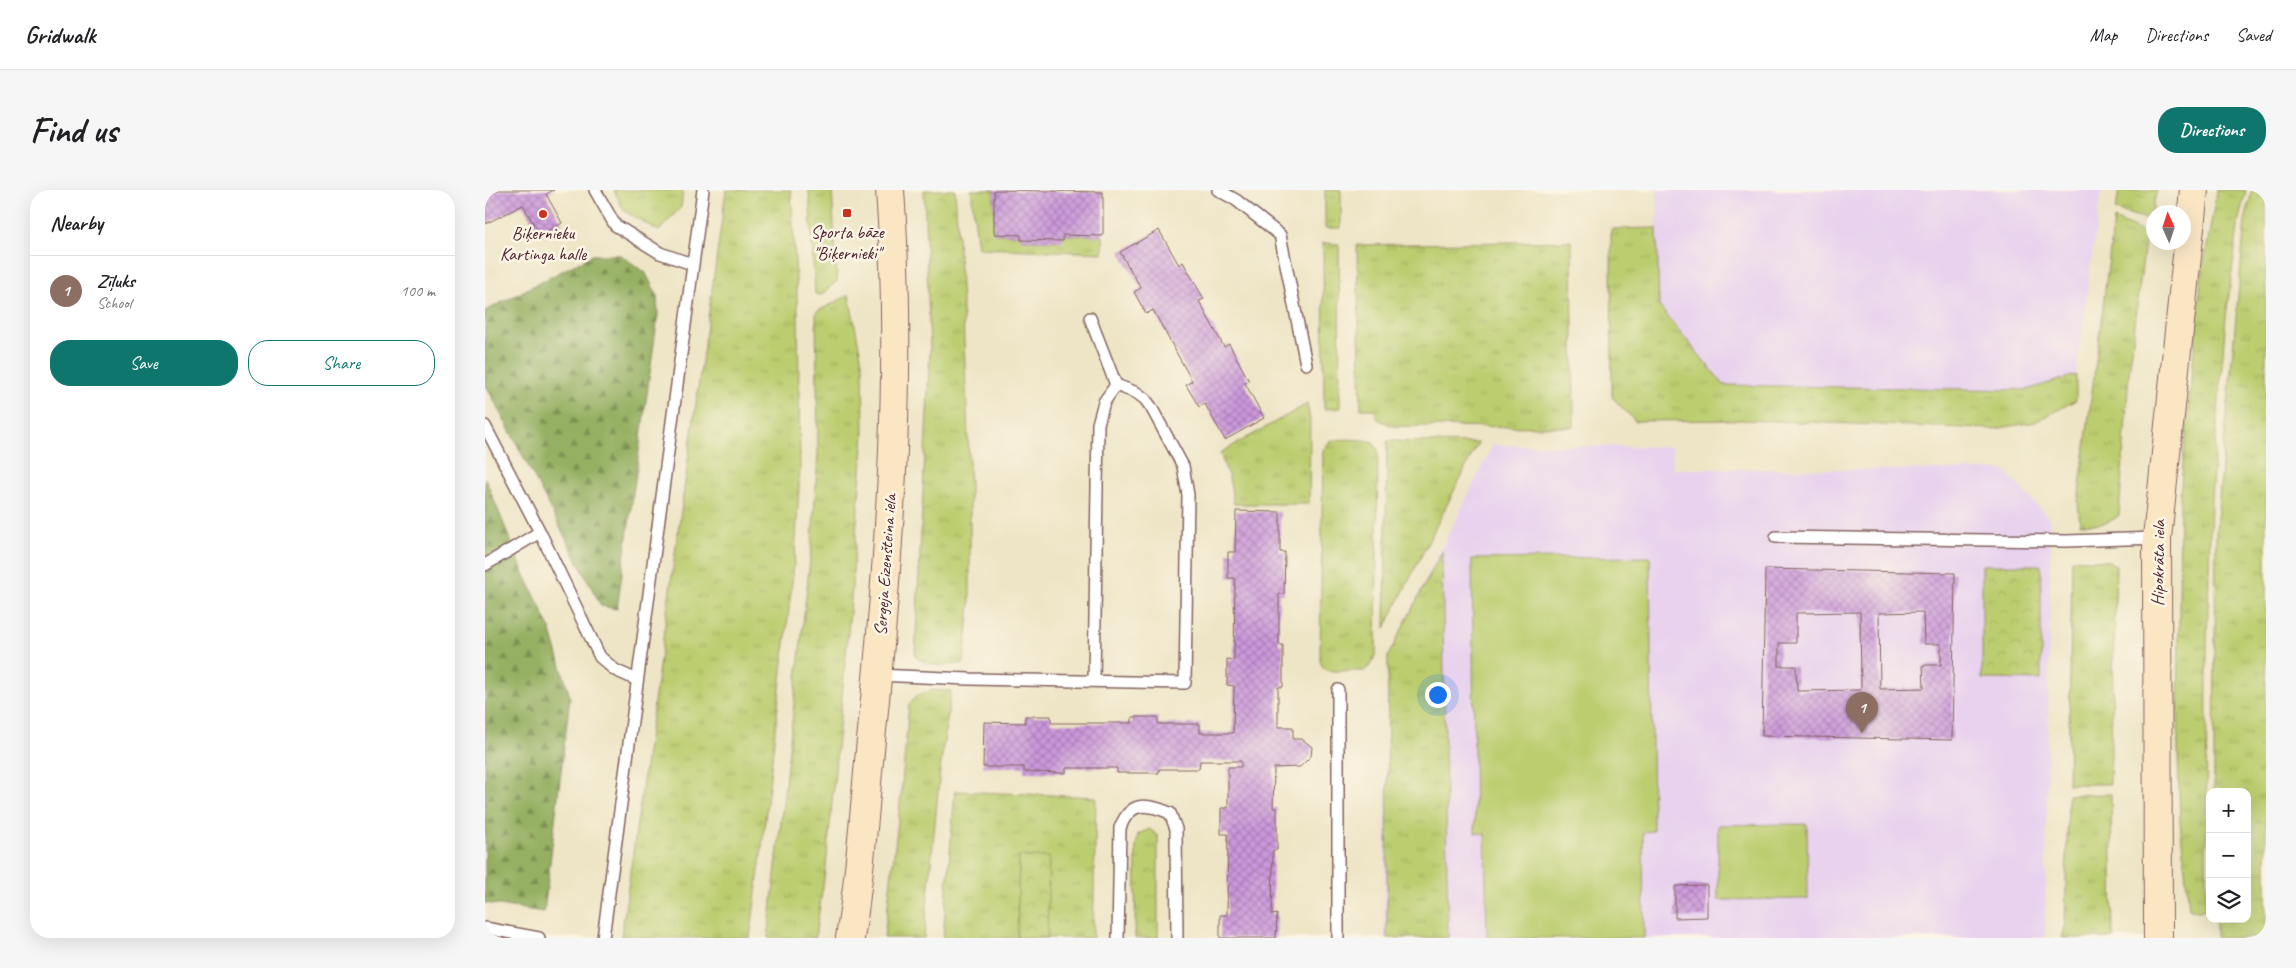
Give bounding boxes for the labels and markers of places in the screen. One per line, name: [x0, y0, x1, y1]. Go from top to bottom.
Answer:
marker: Sporta bāze "Biķernieki": [841, 207, 853, 219]
marker: Biķernieku Kartinga halle: [537, 208, 549, 220]
place label: Sporta bāze "Biķernieki": [810, 221, 885, 264]
place label: Biķernieku Kartinga halle: [500, 222, 587, 265]
pin: 1: [1846, 692, 1878, 733]

